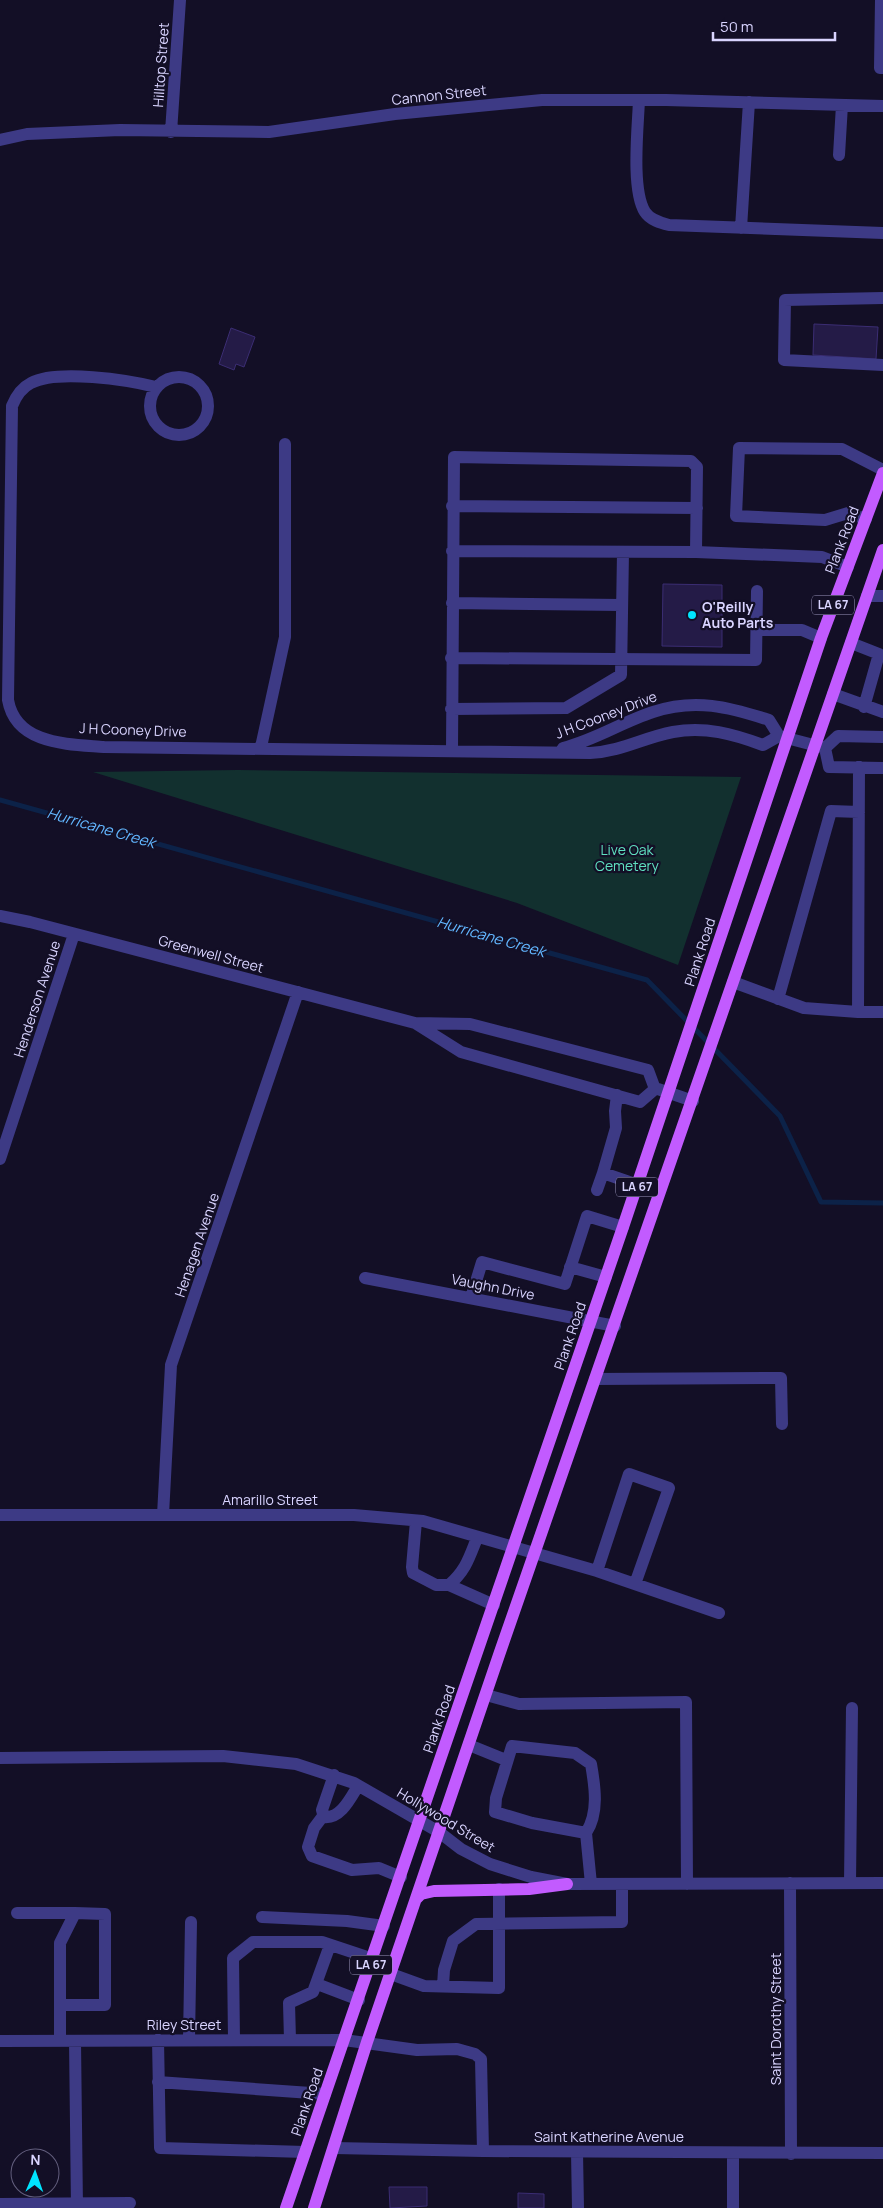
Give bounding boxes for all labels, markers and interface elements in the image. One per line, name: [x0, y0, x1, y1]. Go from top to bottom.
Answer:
scale bar: [713, 10, 836, 42]
text: 50 m: [720, 16, 754, 37]
street label: Hilltop Street: [148, 21, 173, 108]
street label: Cannon Street: [391, 80, 488, 109]
street label: Plank Road: [820, 503, 863, 576]
road number: LA 67: [812, 596, 854, 614]
place label: O'Reilly Auto Parts: [702, 597, 774, 632]
marker: O'Reilly Auto Parts: [686, 609, 698, 621]
street label: J H Cooney Drive: [552, 686, 659, 743]
street label: J H Cooney Drive: [79, 718, 187, 741]
water label: Hurricane Creek: [45, 802, 160, 854]
park label: Live Oak Cemetery: [595, 840, 660, 875]
water label: Hurricane Creek: [435, 911, 550, 963]
street label: Plank Road: [680, 915, 719, 988]
street label: Greenwell Street: [156, 930, 266, 977]
street label: Henderson Avenue: [9, 938, 64, 1060]
road number: LA 67: [616, 1178, 658, 1196]
street label: Henagen Avenue: [170, 1190, 223, 1299]
street label: Vaughn Drive: [450, 1269, 536, 1304]
street label: Plank Road: [549, 1299, 590, 1372]
street label: Amarillo Street: [222, 1490, 318, 1509]
street label: Plank Road: [418, 1682, 459, 1755]
street label: Hollywood Street: [394, 1783, 499, 1857]
street label: Saint Dorothy Street: [766, 1952, 785, 2085]
road number: LA 67: [350, 1956, 392, 1974]
street label: Riley Street: [147, 2015, 222, 2034]
street label: Plank Road: [286, 2065, 327, 2138]
street label: Saint Katherine Avenue: [534, 2127, 684, 2146]
north arrow: [10, 2148, 60, 2198]
text: N: [30, 2150, 41, 2169]

